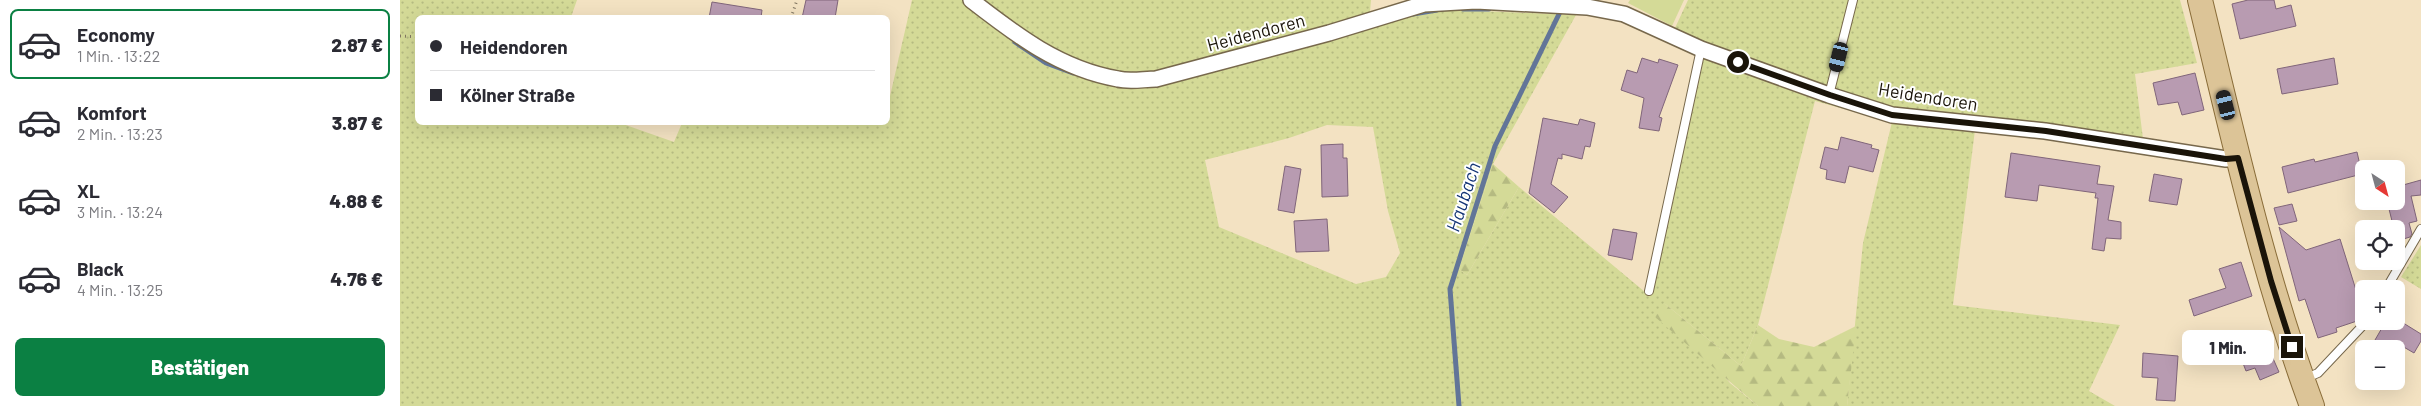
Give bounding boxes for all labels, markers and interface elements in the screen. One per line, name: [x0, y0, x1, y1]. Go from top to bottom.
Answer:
street label: Heidendoren: [1204, 8, 1307, 56]
icon: car: [17, 22, 62, 67]
text: Economy: [77, 23, 155, 46]
text: 2.87 €: [331, 33, 383, 56]
text: Heidendoren: [460, 35, 568, 58]
car: [1828, 41, 1849, 73]
text: 1 Min. · 13:22: [77, 46, 160, 65]
route start: [1727, 51, 1749, 73]
street label: Heidendoren: [1877, 77, 1979, 115]
text: Kölner Straße: [460, 83, 575, 106]
car: [2215, 89, 2236, 121]
icon: car: [17, 100, 62, 145]
text: Komfort: [77, 101, 147, 124]
text: 3.87 €: [332, 111, 383, 134]
text: 2 Min. · 13:23: [77, 124, 163, 143]
water label: Haubach: [1441, 159, 1485, 234]
north arrow: [2355, 160, 2405, 210]
map controls: [2355, 160, 2405, 390]
icon: car: [17, 178, 62, 223]
text: XL: [77, 179, 100, 202]
text: 4.88 €: [329, 189, 383, 212]
text: 3 Min. · 13:24: [77, 202, 163, 221]
button: locate: [2355, 220, 2405, 270]
icon: car: [17, 256, 62, 301]
text: Black: [77, 257, 124, 280]
text: 4.76 €: [330, 267, 383, 290]
text: 4 Min. · 13:25: [77, 280, 163, 299]
button: +: [2355, 280, 2405, 330]
callout: 1 Min.: [2182, 330, 2274, 364]
route end: [2281, 336, 2303, 358]
button: Bestätigen: [15, 338, 385, 396]
text: 1 Min.: [2209, 338, 2247, 357]
button: −: [2355, 340, 2405, 390]

